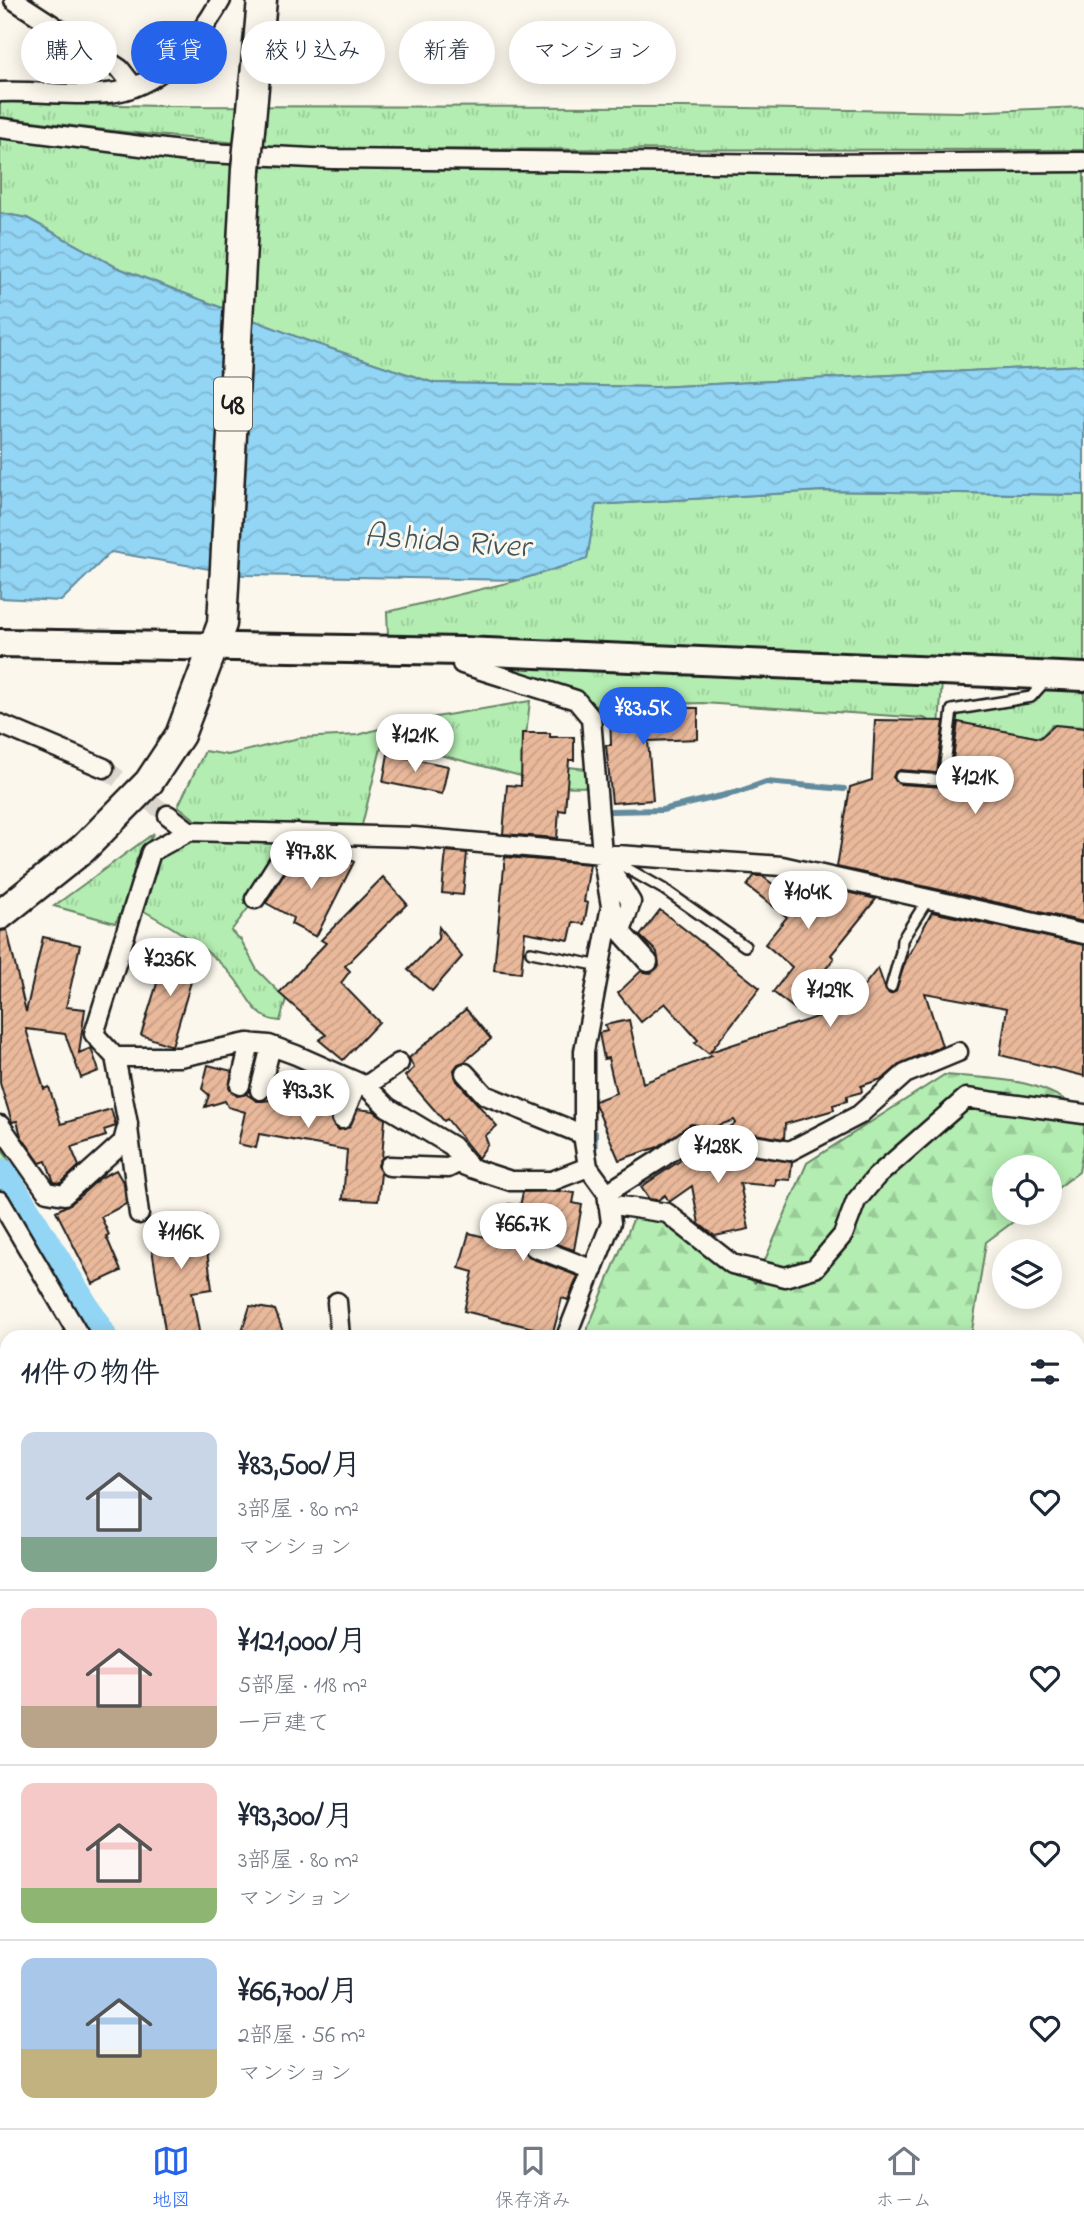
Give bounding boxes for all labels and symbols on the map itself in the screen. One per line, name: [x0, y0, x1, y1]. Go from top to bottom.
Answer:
road number: 48: [214, 378, 252, 430]
water label: Ashida River: [362, 513, 535, 573]
pin: ¥83.5K: [586, 688, 700, 747]
pin: ¥121K: [366, 714, 464, 774]
pin: ¥121K: [926, 756, 1024, 816]
pin: ¥97.8K: [254, 832, 368, 891]
pin: ¥104K: [759, 872, 857, 931]
pin: ¥236K: [121, 939, 219, 998]
pin: ¥129K: [781, 970, 879, 1029]
pin: ¥93.3K: [251, 1070, 365, 1130]
pin: ¥128K: [669, 1126, 767, 1185]
pin: ¥66.7K: [466, 1204, 580, 1263]
pin: ¥116K: [132, 1212, 230, 1271]

